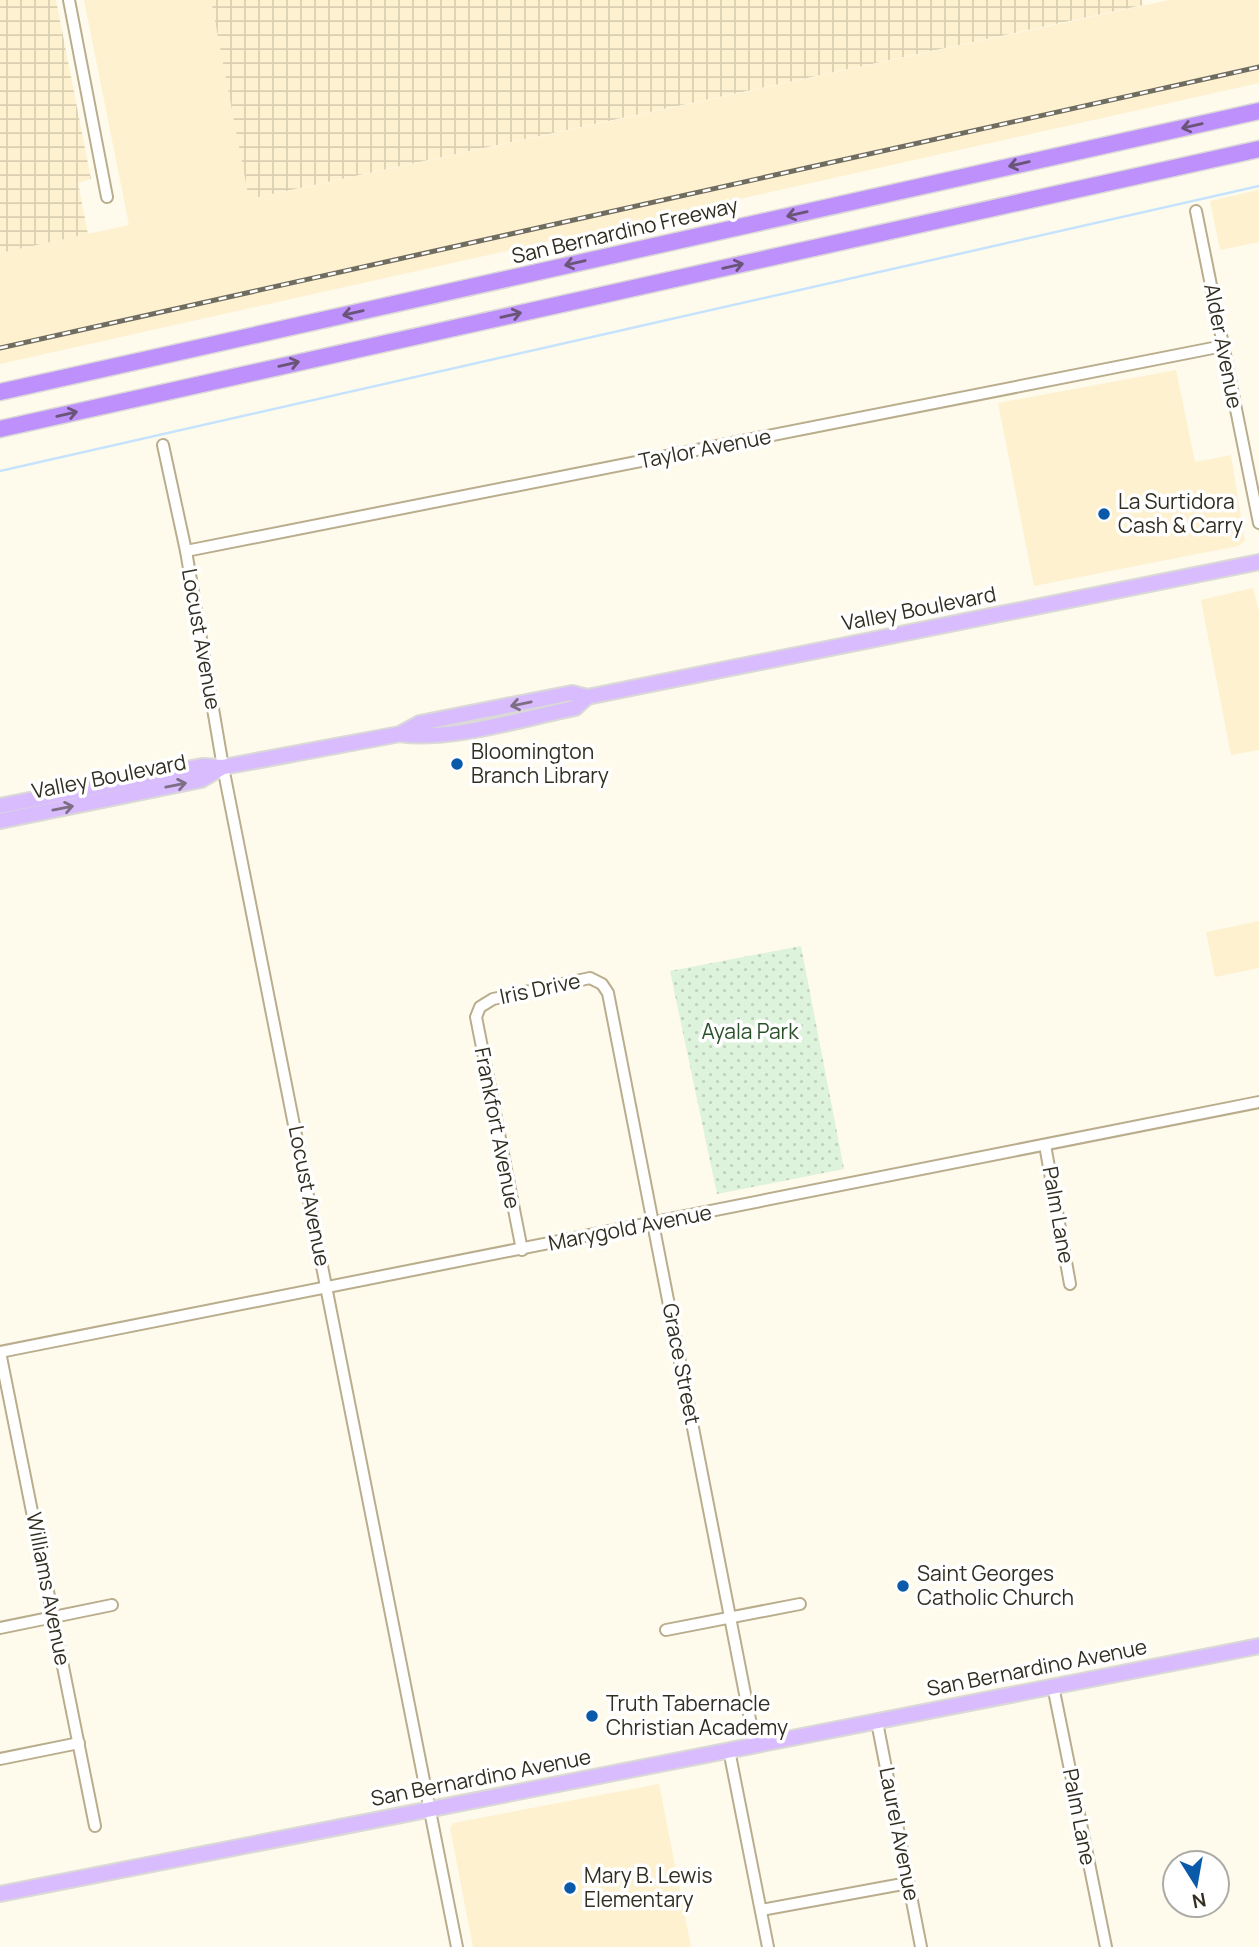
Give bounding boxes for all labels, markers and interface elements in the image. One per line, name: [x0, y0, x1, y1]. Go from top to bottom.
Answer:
one-way arrow: [1181, 119, 1204, 133]
one-way arrow: [1008, 158, 1031, 172]
street label: San Bernardino Freeway: [509, 190, 741, 270]
one-way arrow: [786, 208, 809, 221]
one-way arrow: [564, 257, 587, 271]
one-way arrow: [721, 258, 744, 272]
street label: Alder Avenue: [1198, 281, 1250, 411]
one-way arrow: [342, 307, 365, 320]
one-way arrow: [499, 307, 522, 321]
one-way arrow: [277, 357, 300, 370]
one-way arrow: [55, 406, 78, 420]
street label: Taylor Avenue: [636, 421, 773, 475]
place label: La Surtidora Cash & Carry: [1118, 487, 1243, 539]
marker: La Surtidora Cash & Carry: [1096, 506, 1112, 522]
street label: Locust Avenue: [176, 566, 228, 712]
street label: Valley Boulevard: [839, 579, 998, 637]
one-way arrow: [510, 697, 533, 711]
place label: Bloomington Branch Library: [471, 737, 609, 789]
street label: Valley Boulevard: [29, 747, 188, 805]
marker: Bloomington Branch Library: [449, 756, 465, 772]
one-way arrow: [164, 778, 187, 792]
one-way arrow: [51, 801, 74, 814]
street label: Iris Drive: [497, 966, 583, 1010]
park label: Ayala Park: [701, 1017, 799, 1045]
street label: Frankfort Avenue: [469, 1045, 527, 1211]
street label: Locust Avenue: [283, 1123, 337, 1269]
street label: Palm Lane: [1037, 1164, 1081, 1265]
street label: Marygold Avenue: [546, 1197, 714, 1257]
street label: Grace Street: [656, 1301, 707, 1427]
street label: Williams Avenue: [20, 1510, 78, 1668]
place label: Saint Georges Catholic Church: [917, 1559, 1074, 1611]
marker: Saint Georges Catholic Church: [895, 1578, 911, 1594]
street label: San Bernardino Avenue: [924, 1632, 1149, 1702]
place label: Truth Tabernacle Christian Academy: [606, 1689, 788, 1741]
marker: Truth Tabernacle Christian Academy: [584, 1708, 600, 1724]
street label: San Bernardino Avenue: [368, 1742, 593, 1812]
street label: Laurel Avenue: [873, 1765, 927, 1903]
street label: Palm Lane: [1057, 1766, 1103, 1868]
north arrow: [1161, 1849, 1231, 1919]
place label: Mary B. Lewis Elementary: [584, 1861, 712, 1913]
marker: Mary B. Lewis Elementary: [562, 1880, 578, 1896]
text: N: [1190, 1887, 1208, 1915]

